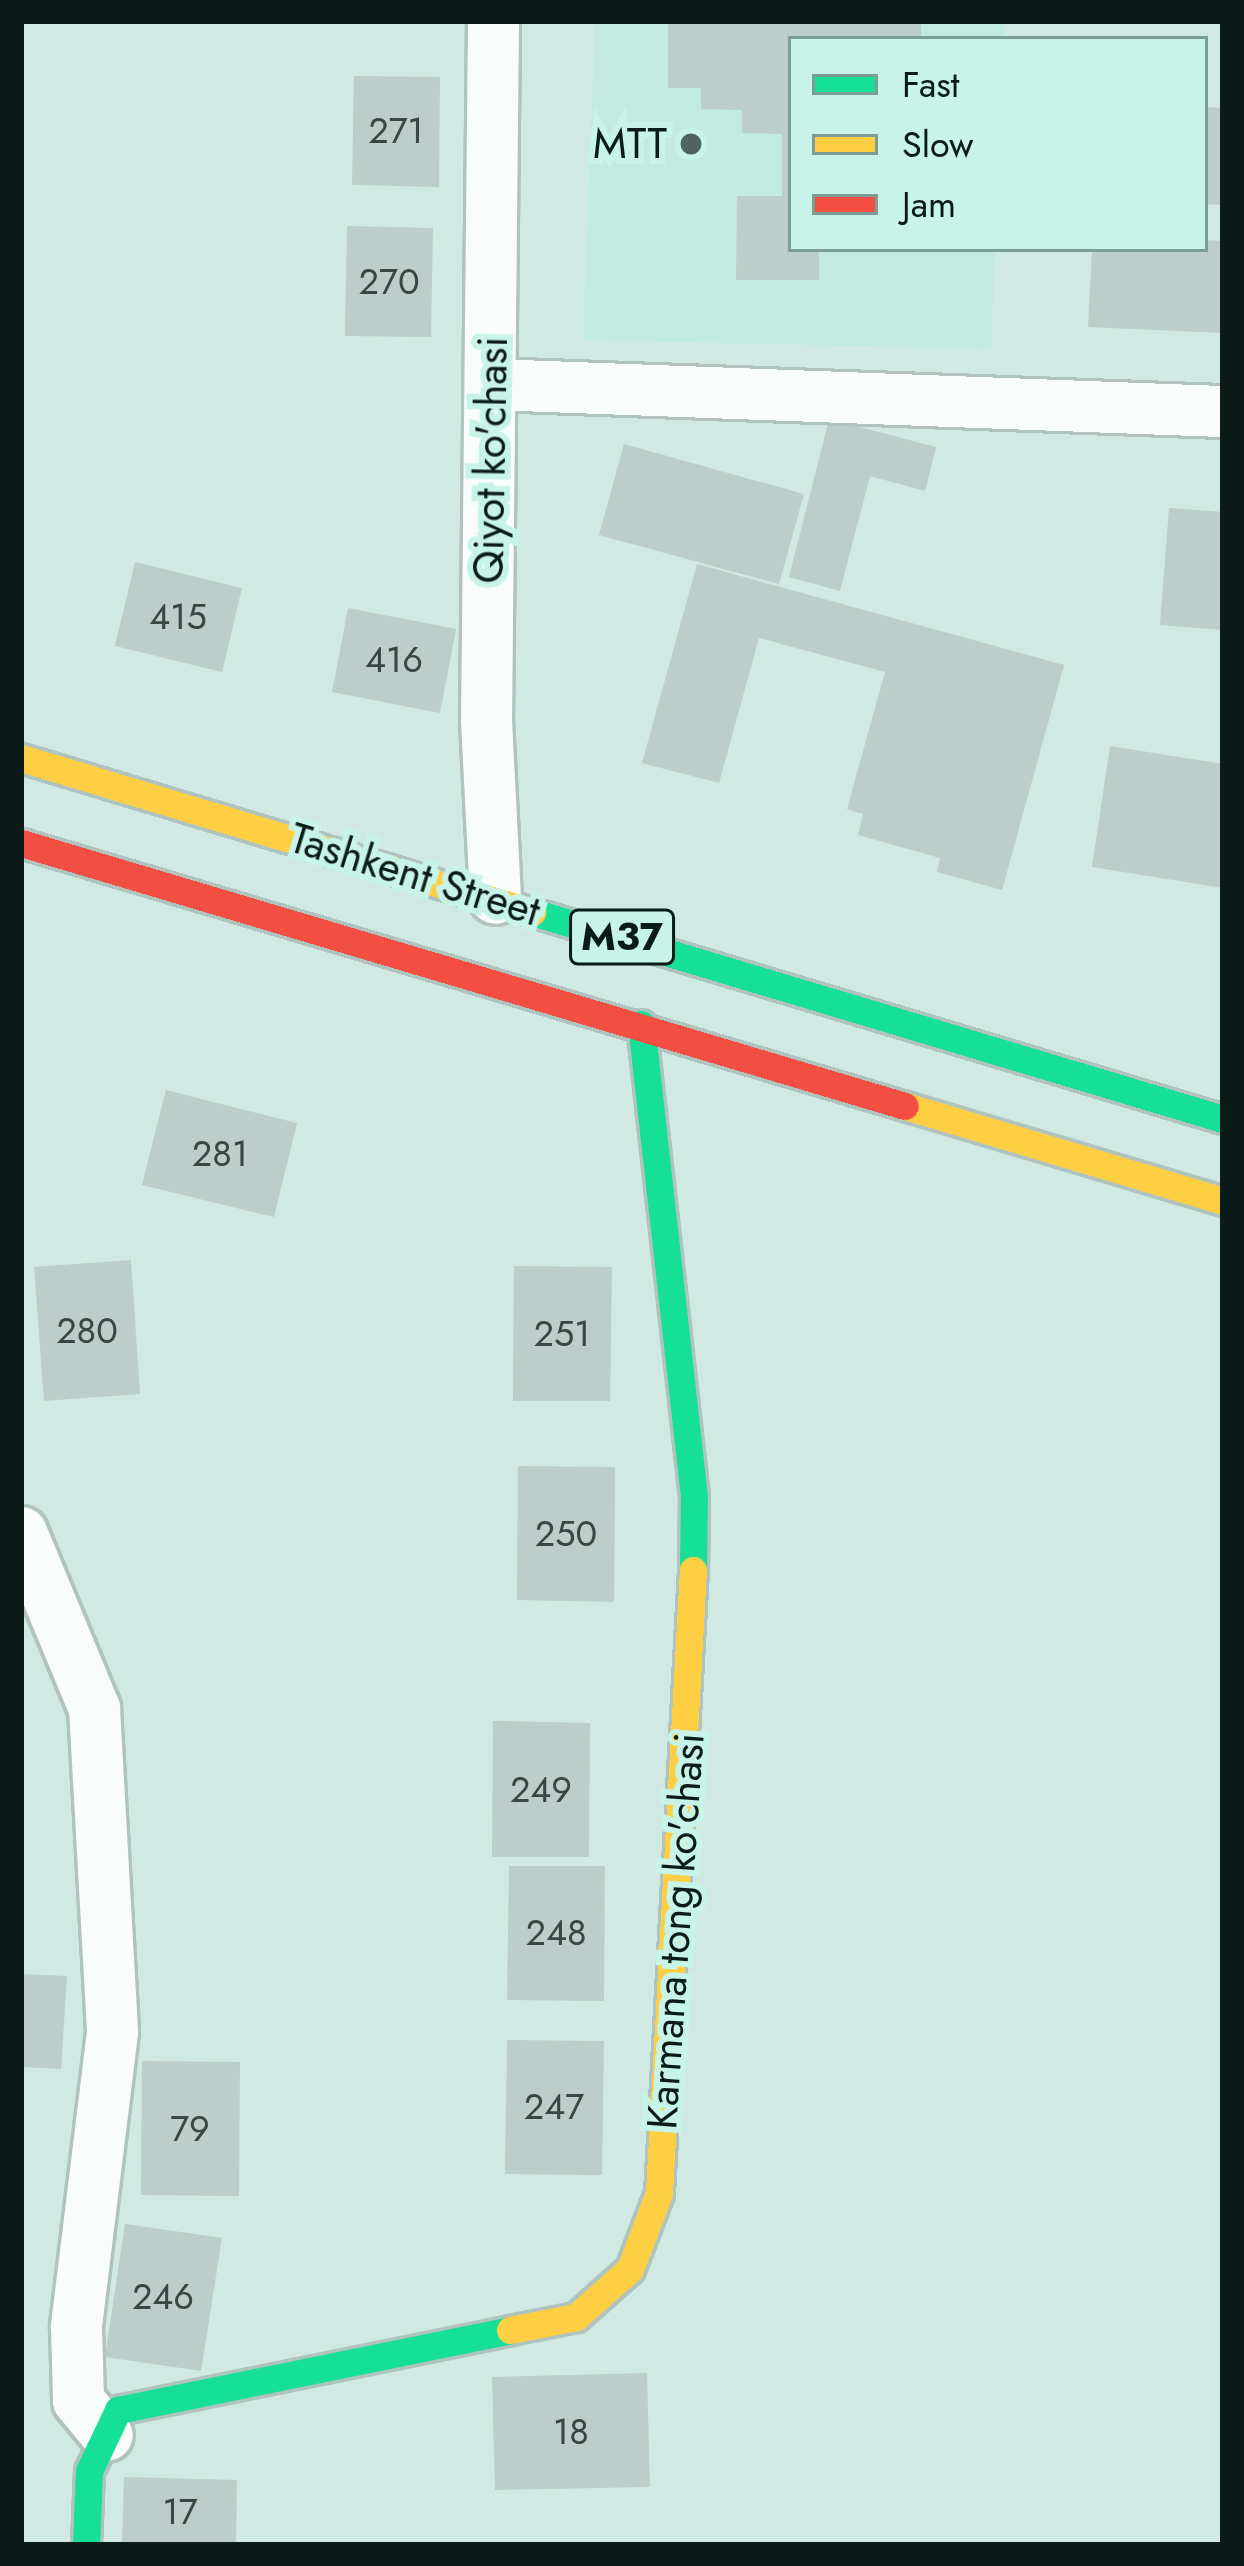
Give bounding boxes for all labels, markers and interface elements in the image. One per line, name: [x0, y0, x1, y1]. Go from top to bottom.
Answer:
legend: [788, 36, 1208, 252]
text: Fast: [902, 58, 959, 110]
house number: 271: [368, 109, 424, 153]
text: Slow: [902, 118, 974, 170]
place label: MTT: [593, 119, 667, 169]
marker: MTT: [678, 131, 704, 157]
text: Jam: [902, 178, 956, 230]
house number: 270: [359, 260, 419, 304]
street label: Qiyot ko'chasi: [464, 336, 518, 584]
house number: 415: [149, 595, 207, 639]
house number: 416: [365, 638, 423, 682]
street label: Tashkent Street: [284, 813, 546, 937]
road number: M37: [568, 904, 676, 970]
house number: 281: [192, 1132, 248, 1176]
house number: 280: [56, 1309, 118, 1353]
house number: 251: [534, 1312, 590, 1356]
house number: 250: [535, 1512, 597, 1556]
street label: Karmana tong ko'chasi: [637, 1731, 715, 2131]
house number: 249: [510, 1768, 572, 1812]
house number: 248: [525, 1911, 587, 1955]
house number: 247: [524, 2085, 584, 2129]
house number: 79: [170, 2107, 210, 2151]
house number: 246: [132, 2275, 194, 2319]
house number: 18: [553, 2410, 589, 2454]
house number: 17: [162, 2490, 198, 2534]

